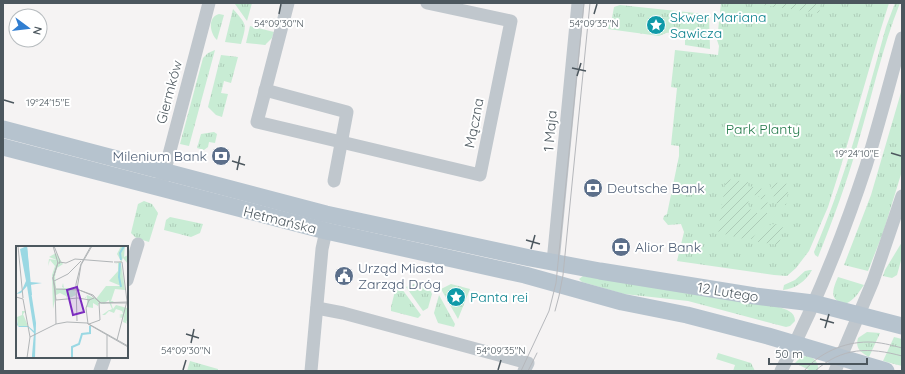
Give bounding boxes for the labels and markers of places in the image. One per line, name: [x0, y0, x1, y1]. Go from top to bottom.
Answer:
place label: Skwer Mariana Sawicza: [670, 8, 767, 42]
place icon: Skwer Mariana Sawicza: [645, 14, 667, 36]
bank icon: Milenium Bank: [210, 145, 232, 167]
place label: Milenium Bank: [113, 147, 207, 165]
bank icon: Deutsche Bank: [582, 177, 604, 199]
place label: Deutsche Bank: [607, 179, 705, 197]
bank icon: Alior Bank: [610, 236, 632, 258]
place label: Alior Bank: [635, 238, 701, 256]
place label: Urząd Miasta Zarząd Dróg: [358, 259, 444, 293]
public building icon: Urząd Miasta Zarząd Dróg: [333, 265, 355, 287]
place icon: Panta rei: [445, 286, 467, 308]
place label: Panta rei: [470, 288, 528, 306]

